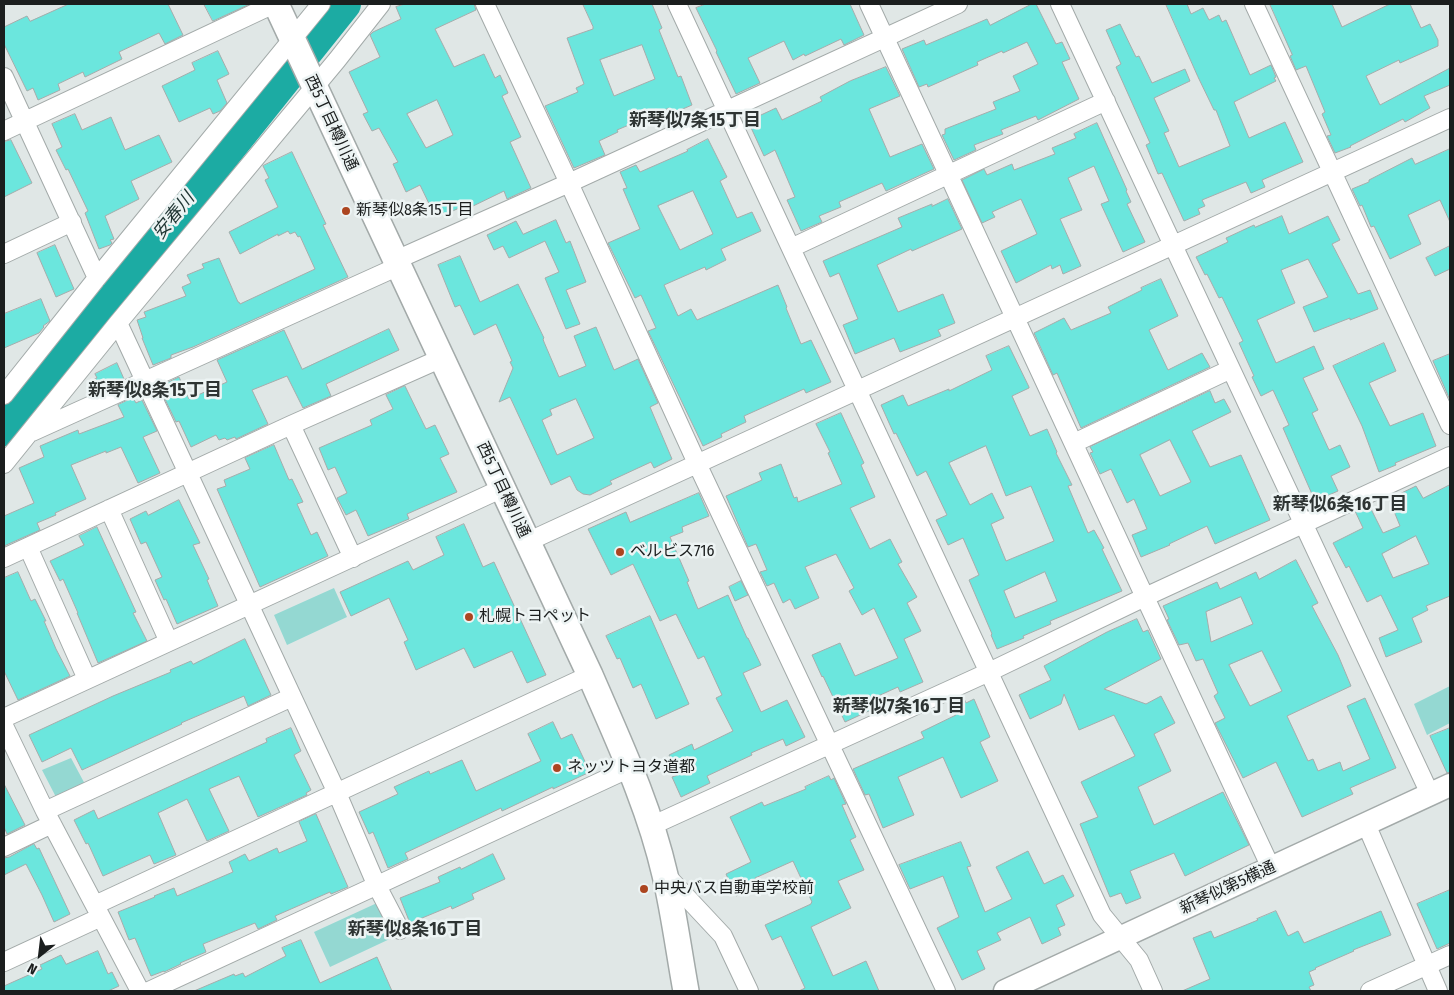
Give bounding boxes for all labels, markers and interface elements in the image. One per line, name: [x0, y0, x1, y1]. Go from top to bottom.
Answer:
street label: 西5丁目樽川通: [300, 72, 362, 174]
district label: 新琴似7条15丁目: [629, 110, 761, 132]
water label: 安春川: [149, 188, 199, 244]
place label: 新琴似8条15丁目: [356, 201, 474, 221]
marker: 新琴似8条15丁目: [340, 205, 352, 217]
district label: 新琴似8条15丁目: [88, 380, 222, 402]
street label: 西5丁目樽川通: [472, 439, 534, 541]
district label: 新琴似6条16丁目: [1273, 494, 1407, 516]
place label: ベルビス716: [630, 542, 714, 562]
marker: ベルビス716: [614, 546, 626, 558]
place label: 札幌トヨペット: [479, 607, 591, 627]
marker: 札幌トヨペット: [463, 611, 475, 623]
district label: 新琴似7条16丁目: [833, 696, 965, 718]
place label: ネッツトヨタ道都: [567, 758, 695, 778]
marker: ネッツトヨタ道都: [551, 762, 563, 774]
street label: 新琴似第5横通: [1177, 857, 1279, 919]
place label: 中央バス自動車学校前: [654, 879, 814, 899]
marker: 中央バス自動車学校前: [638, 883, 650, 895]
district label: 新琴似8条16丁目: [348, 919, 482, 941]
north arrow: [15, 930, 65, 980]
text: N: [25, 959, 40, 978]

